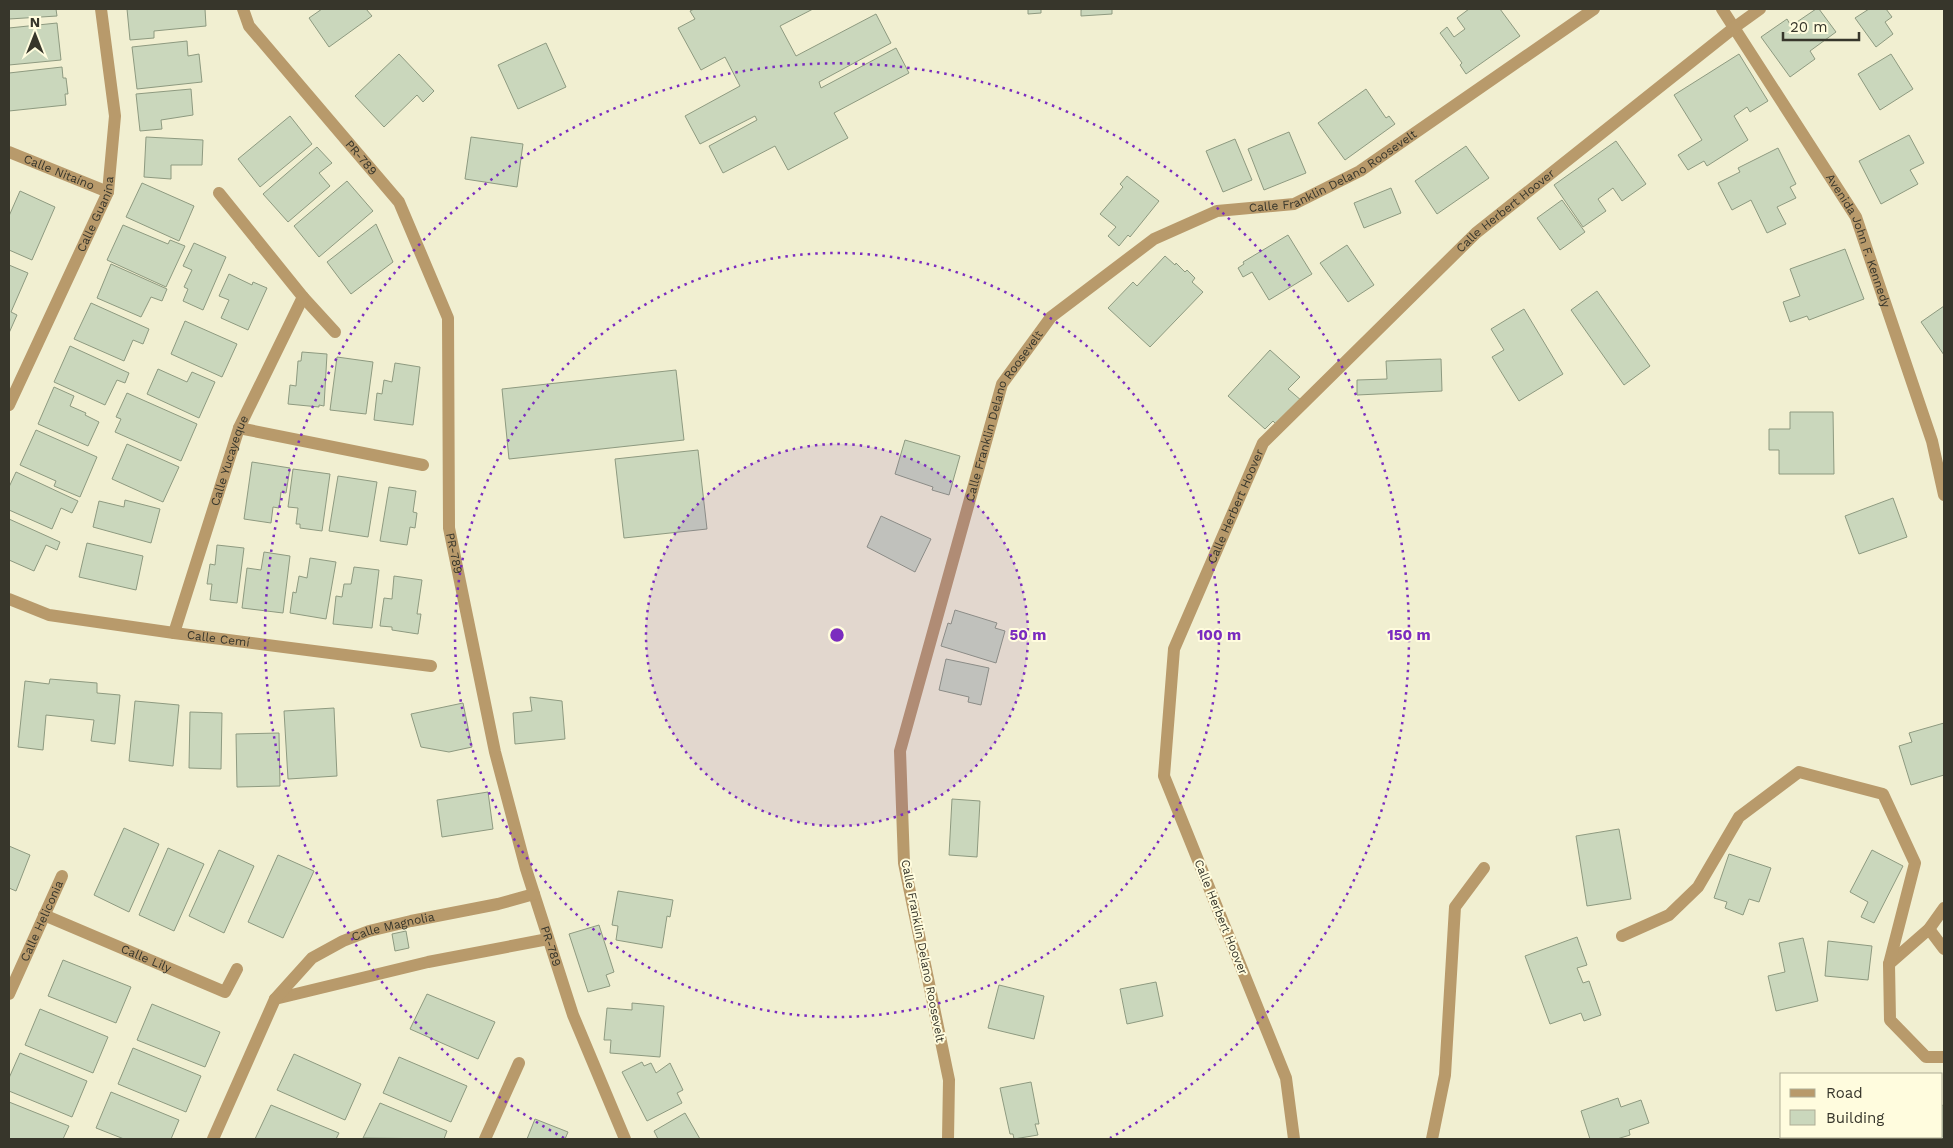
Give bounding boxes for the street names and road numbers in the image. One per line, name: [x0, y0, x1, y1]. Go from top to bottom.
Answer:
street label: Calle Franklin Delano Roosevelt: [1248, 127, 1419, 215]
street label: PR-789: [342, 137, 380, 178]
street label: Calle Nitaíno: [22, 152, 97, 193]
street label: Calle Herbert Hoover: [1453, 166, 1558, 255]
street label: Avenida John F. Kennedy: [1823, 171, 1893, 310]
street label: Calle Guanina: [74, 175, 116, 254]
street label: Calle Franklin Delano Roosevelt: [963, 328, 1046, 503]
street label: Calle Yucayeque: [208, 413, 251, 508]
street label: Calle Herbert Hoover: [1205, 447, 1267, 566]
street label: PR-789: [443, 531, 465, 575]
street label: Calle Cemí: [186, 628, 251, 650]
street label: Calle Herbert Hoover: [1191, 857, 1251, 977]
street label: Calle Franklin Delano Roosevelt: [898, 858, 948, 1044]
street label: Calle Heliconia: [17, 878, 66, 964]
street label: Calle Magnolia: [350, 910, 436, 944]
street label: PR-789: [538, 924, 564, 968]
street label: Calle Lily: [119, 942, 174, 976]

